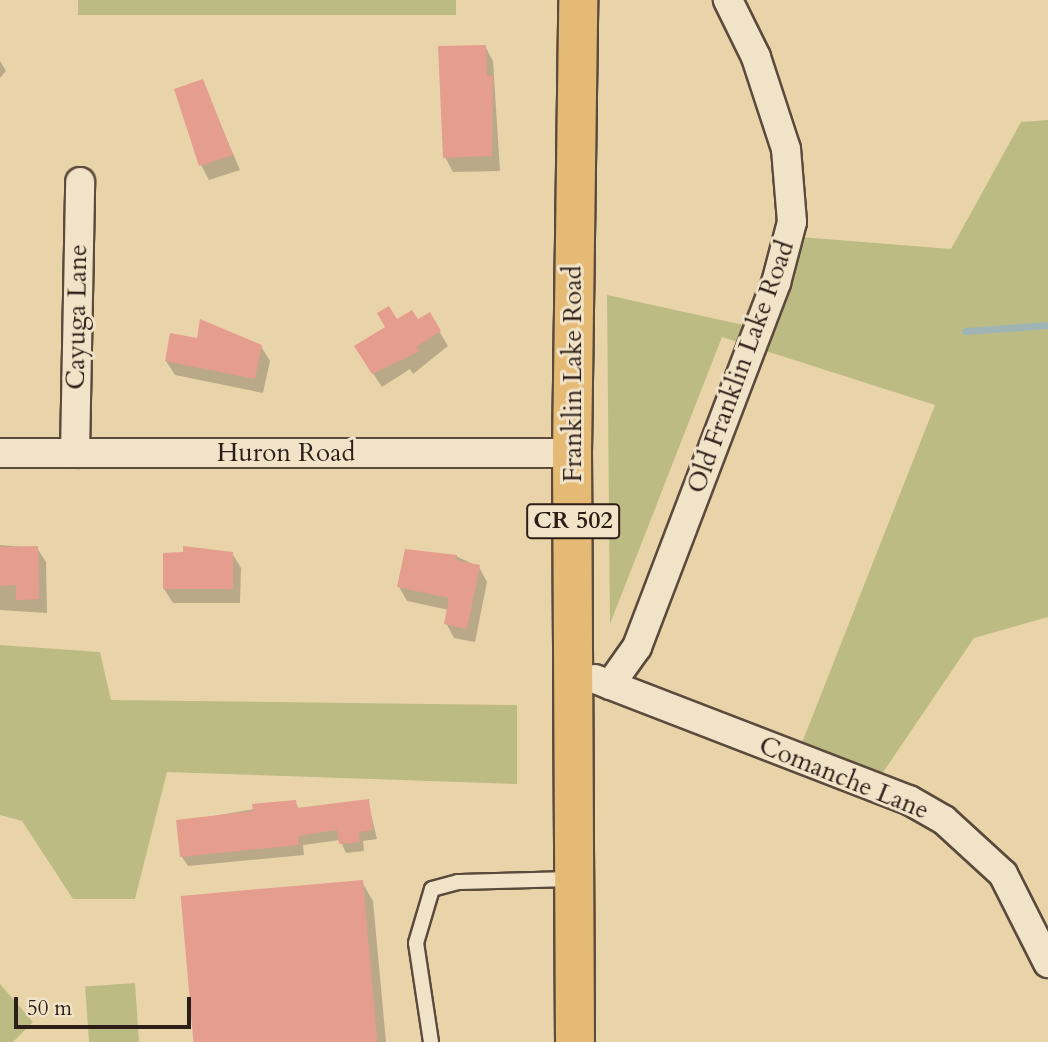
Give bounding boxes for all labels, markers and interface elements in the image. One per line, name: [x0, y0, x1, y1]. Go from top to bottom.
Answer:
street label: Old Franklin Lake Road: [681, 236, 801, 498]
street label: Cayuga Lane: [60, 244, 94, 390]
street label: Franklin Lake Road: [557, 266, 589, 482]
street label: Huron Road: [217, 437, 355, 469]
road number: CR 502: [526, 500, 620, 542]
street label: Comanche Lane: [755, 730, 933, 826]
scale bar: [18, 982, 194, 1026]
text: 50 m: [27, 994, 72, 1023]

